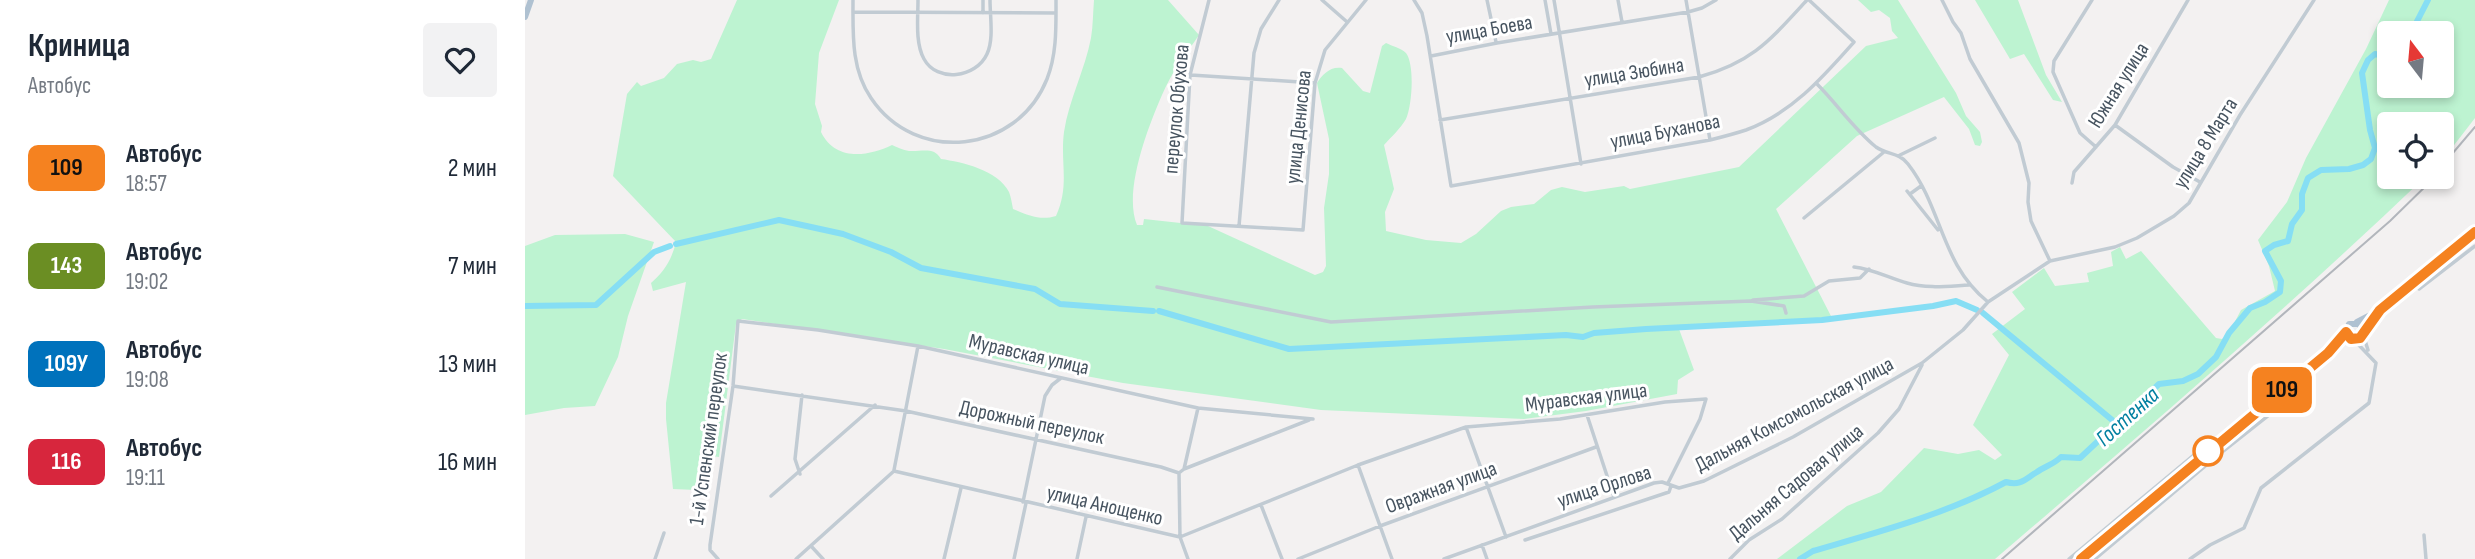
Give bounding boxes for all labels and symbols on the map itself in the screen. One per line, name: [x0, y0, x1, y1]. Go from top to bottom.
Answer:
street label: улица Боева: [1444, 10, 1534, 49]
north arrow: [2377, 21, 2453, 98]
street label: Южная улица: [2083, 38, 2154, 132]
street label: переулок Обухова: [1158, 43, 1195, 175]
street label: улица Зюбина: [1583, 52, 1686, 93]
street label: улица Денисова: [1280, 69, 1317, 185]
street label: улица 8 Марта: [2168, 93, 2243, 193]
street label: улица Буханова: [1608, 109, 1722, 154]
street label: Муравская улица: [966, 329, 1091, 380]
street label: 1-й Успенский переулок: [684, 351, 733, 527]
street label: Дальняя Комсомольская улица: [1691, 352, 1898, 477]
line badge: 109: [2242, 367, 2322, 413]
street label: Муравская улица: [1524, 378, 1648, 417]
water label: Гостенка: [2090, 381, 2166, 452]
street label: Дорожный переулок: [957, 395, 1106, 450]
street label: Дальняя Садовая улица: [1724, 419, 1869, 546]
unlabelled marker: [2193, 436, 2223, 466]
street label: Овражная улица: [1382, 456, 1500, 519]
street label: улица Орлова: [1554, 460, 1654, 513]
street label: улица Анощенко: [1044, 480, 1165, 531]

